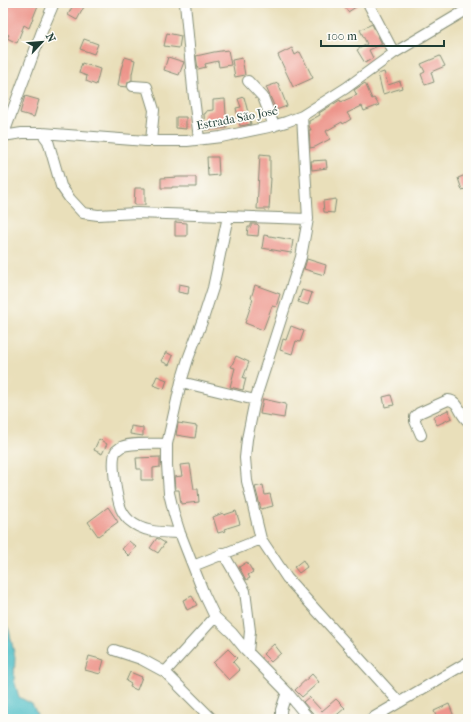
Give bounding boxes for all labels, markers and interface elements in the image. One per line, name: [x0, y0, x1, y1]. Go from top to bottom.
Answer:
north arrow: [22, 22, 62, 62]
scale bar: [321, 22, 444, 48]
text: 100 m: [327, 29, 357, 43]
text: N: [43, 31, 58, 45]
street label: Estrada São José: [195, 103, 279, 133]

